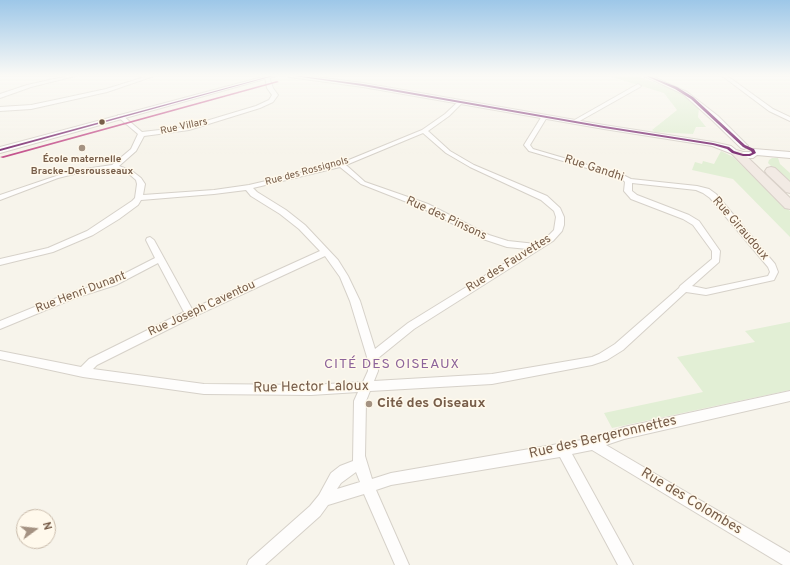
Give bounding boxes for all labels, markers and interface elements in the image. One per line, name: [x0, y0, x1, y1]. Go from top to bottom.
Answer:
street label: Rue Villars: [159, 116, 209, 138]
unlabelled marker: [97, 117, 107, 127]
marker: École maternelle Bracke-Desrousseaux: [77, 143, 87, 153]
street label: Rue Gandhi: [562, 153, 626, 185]
place label: École maternelle Bracke-Desrousseaux: [31, 154, 133, 178]
street label: Rue des Rossignols: [264, 155, 350, 189]
street label: Rue des Pinsons: [403, 194, 489, 244]
street label: Rue Giraudoux: [709, 194, 771, 264]
street label: Rue des Fauvettes: [464, 232, 554, 296]
street label: Rue Henri Dunant: [34, 269, 128, 317]
street label: Rue Joseph Caventou: [146, 278, 258, 340]
district label: CITÉ DES OISEAUX: [324, 357, 460, 373]
street label: Rue Hector Laloux: [253, 379, 369, 397]
place label: Cité des Oiseaux: [377, 396, 486, 412]
marker: Cité des Oiseaux: [364, 399, 374, 409]
street label: Rue des Bergeronnettes: [528, 413, 678, 463]
street label: Rue des Colombes: [637, 465, 745, 539]
north arrow: [16, 509, 56, 549]
text: N: [39, 521, 54, 532]

